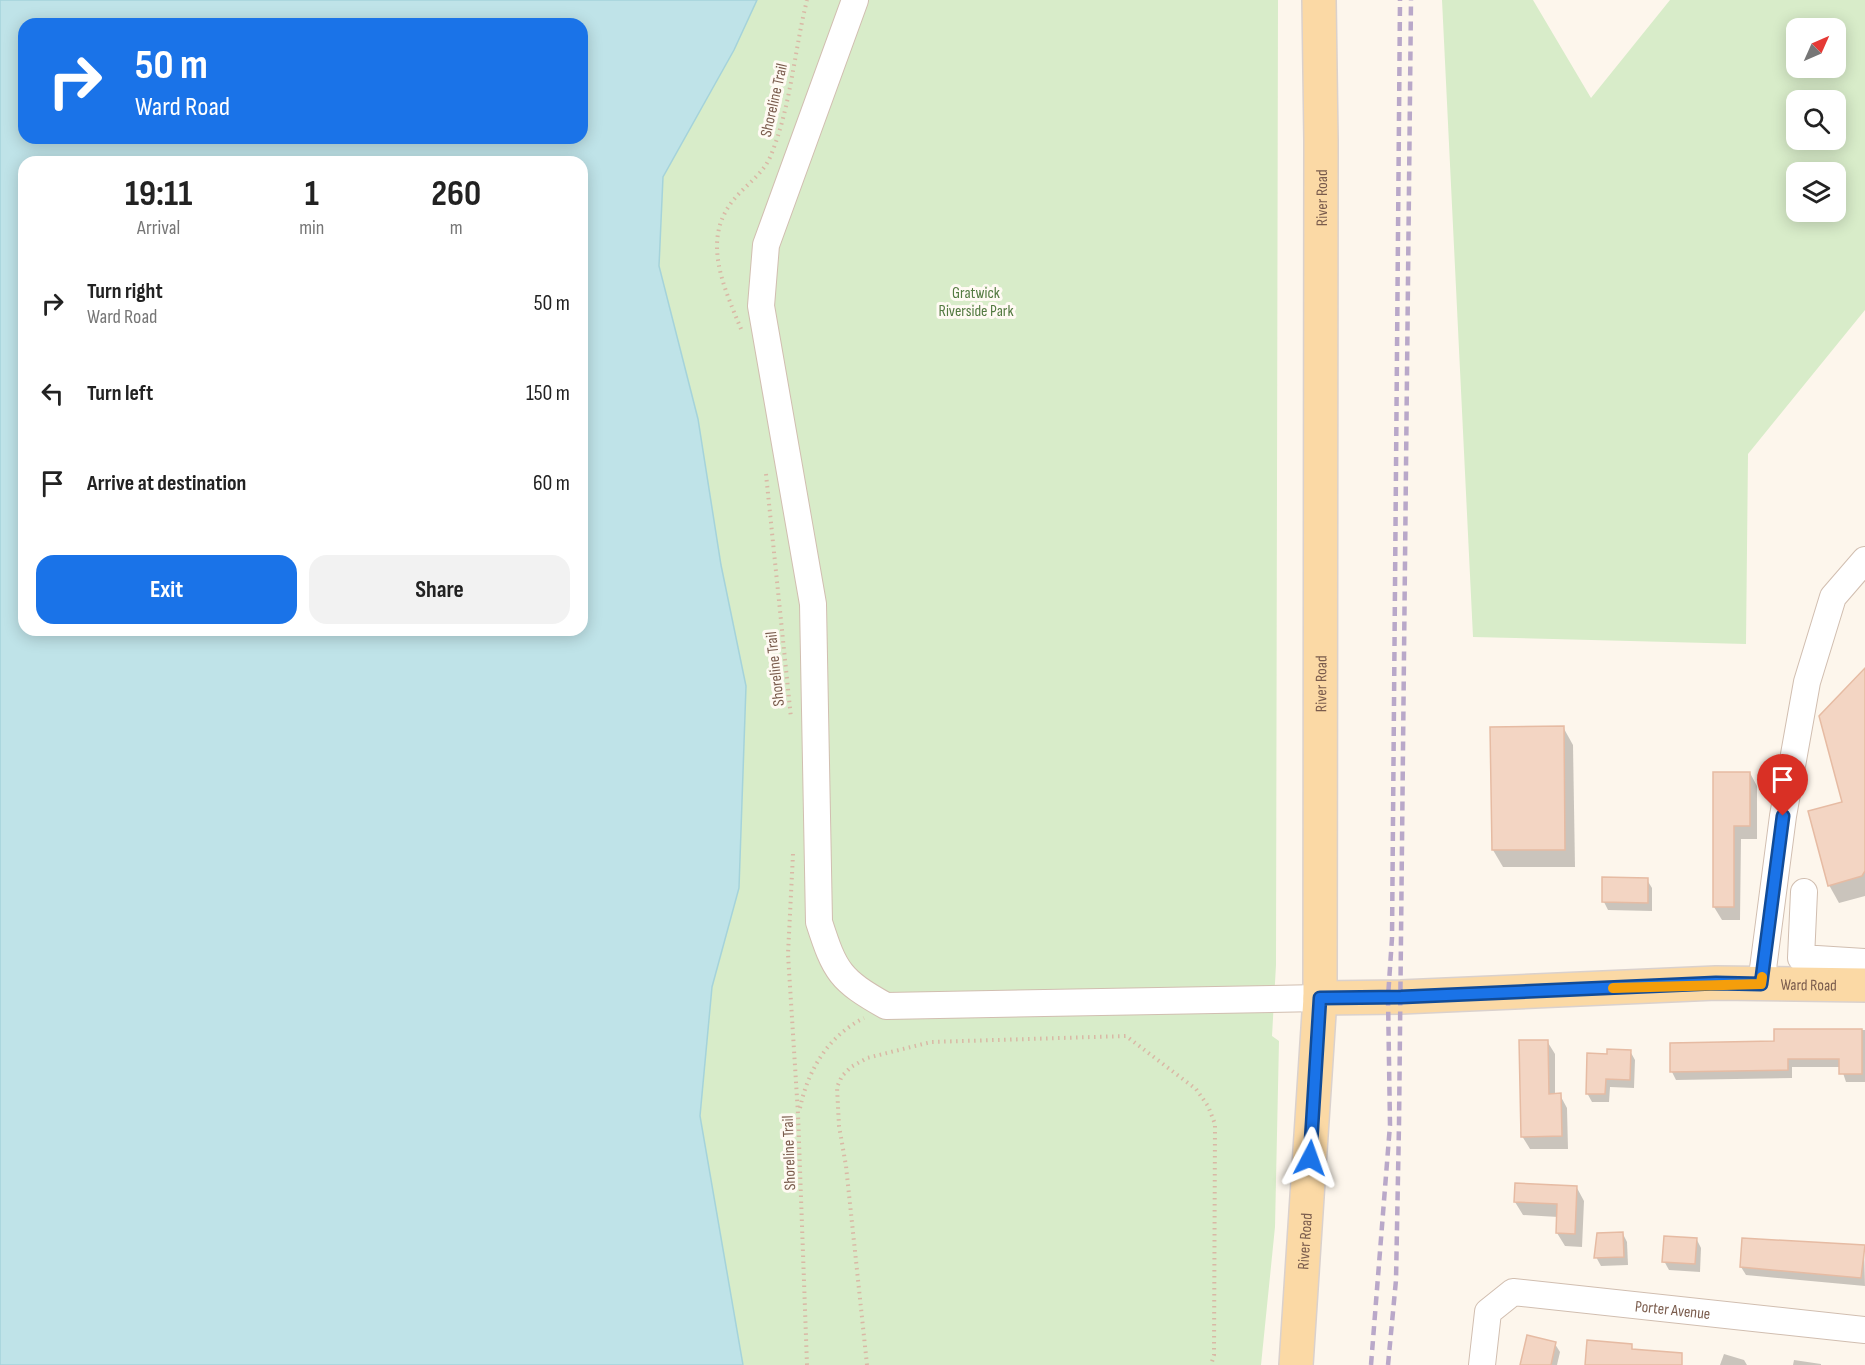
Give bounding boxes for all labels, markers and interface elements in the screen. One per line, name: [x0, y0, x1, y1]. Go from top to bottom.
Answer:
north arrow: [1786, 18, 1846, 78]
map controls: [1786, 18, 1846, 222]
text: 50 m: [135, 40, 208, 91]
icon: right: [36, 42, 114, 120]
street label: Shoreline Trail: [757, 62, 792, 139]
button: search: [1786, 90, 1846, 150]
text: Ward Road: [135, 91, 230, 123]
button: layers: [1786, 162, 1846, 222]
street label: River Road: [1313, 169, 1332, 226]
text: 19:11: [125, 173, 192, 216]
text: 1: [305, 173, 319, 216]
text: 260: [431, 173, 481, 216]
text: Arrival: [137, 216, 180, 240]
text: min: [299, 216, 324, 240]
text: m: [450, 216, 463, 240]
text: Turn right: [87, 278, 163, 305]
park label: Gratwick Riverside Park: [939, 284, 1014, 321]
icon: right: [36, 287, 69, 320]
text: 50 m: [534, 290, 570, 317]
text: Ward Road: [87, 305, 157, 329]
icon: left: [36, 377, 69, 410]
text: Turn left: [87, 380, 153, 407]
text: 150 m: [526, 380, 570, 407]
icon: arrive: [36, 467, 69, 500]
text: Arrive at destination: [87, 470, 246, 497]
text: 60 m: [533, 470, 570, 497]
button: Exit: [36, 555, 297, 624]
button: Share: [309, 555, 570, 624]
street label: Shoreline Trail: [762, 631, 789, 707]
street label: River Road: [1312, 655, 1331, 712]
pin: [1757, 754, 1808, 816]
icon: arrive: [1766, 763, 1799, 796]
street label: Ward Road: [1780, 976, 1837, 996]
street label: Shoreline Trail: [779, 1115, 800, 1191]
position arrow: [1278, 1126, 1342, 1190]
street label: River Road: [1294, 1212, 1317, 1270]
street label: Porter Avenue: [1634, 1297, 1711, 1324]

